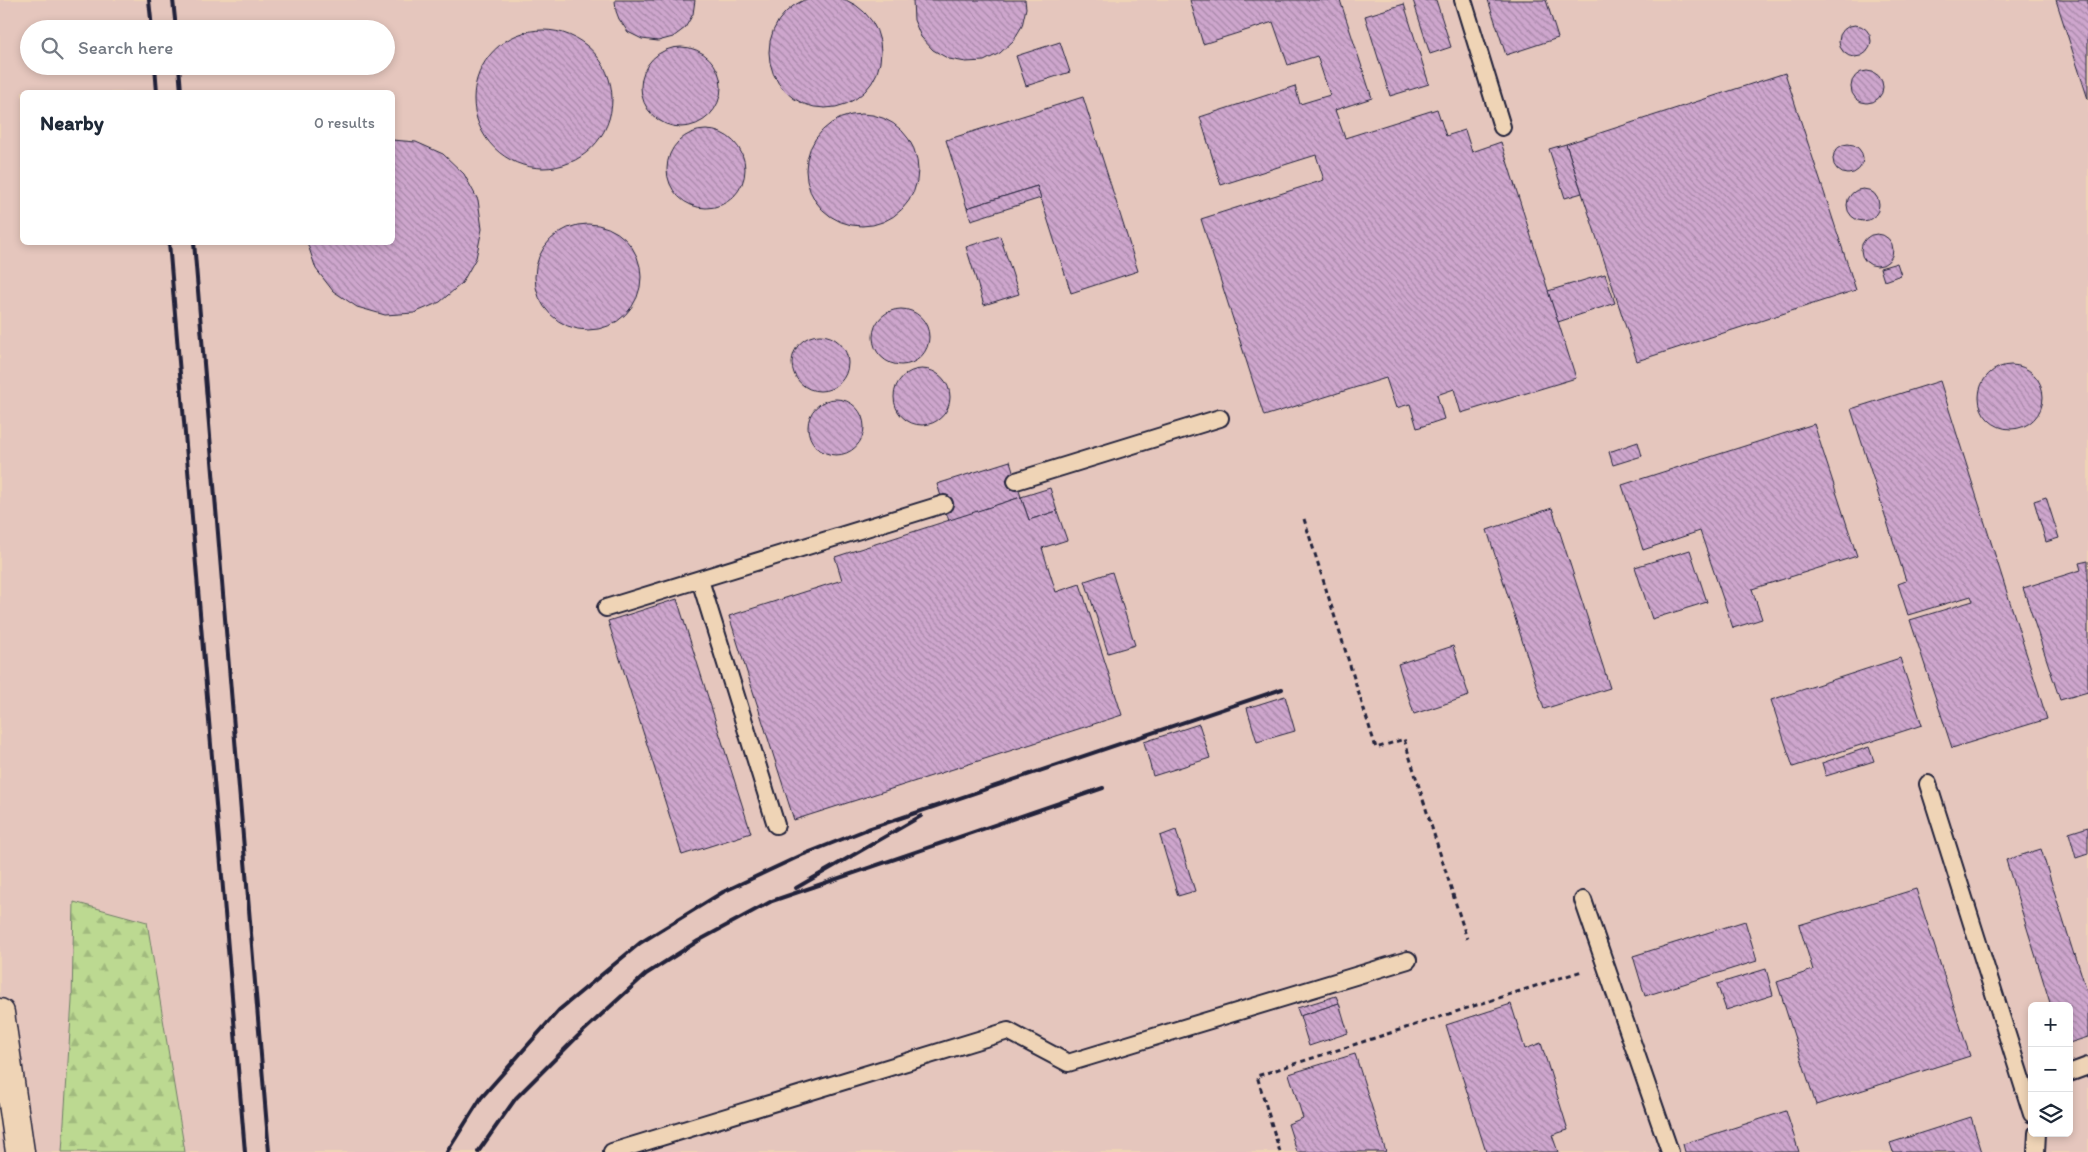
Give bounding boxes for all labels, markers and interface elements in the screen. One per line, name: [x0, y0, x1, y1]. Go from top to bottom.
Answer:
search box: [20, 20, 395, 75]
icon: search: [38, 34, 66, 62]
text: Search here: [78, 36, 173, 59]
text: Nearby: [40, 110, 104, 135]
text: 0 results: [314, 113, 375, 132]
map controls: [2028, 1002, 2073, 1137]
button: +: [2028, 1002, 2073, 1047]
button: −: [2028, 1047, 2073, 1092]
button: layers: [2028, 1092, 2073, 1137]

